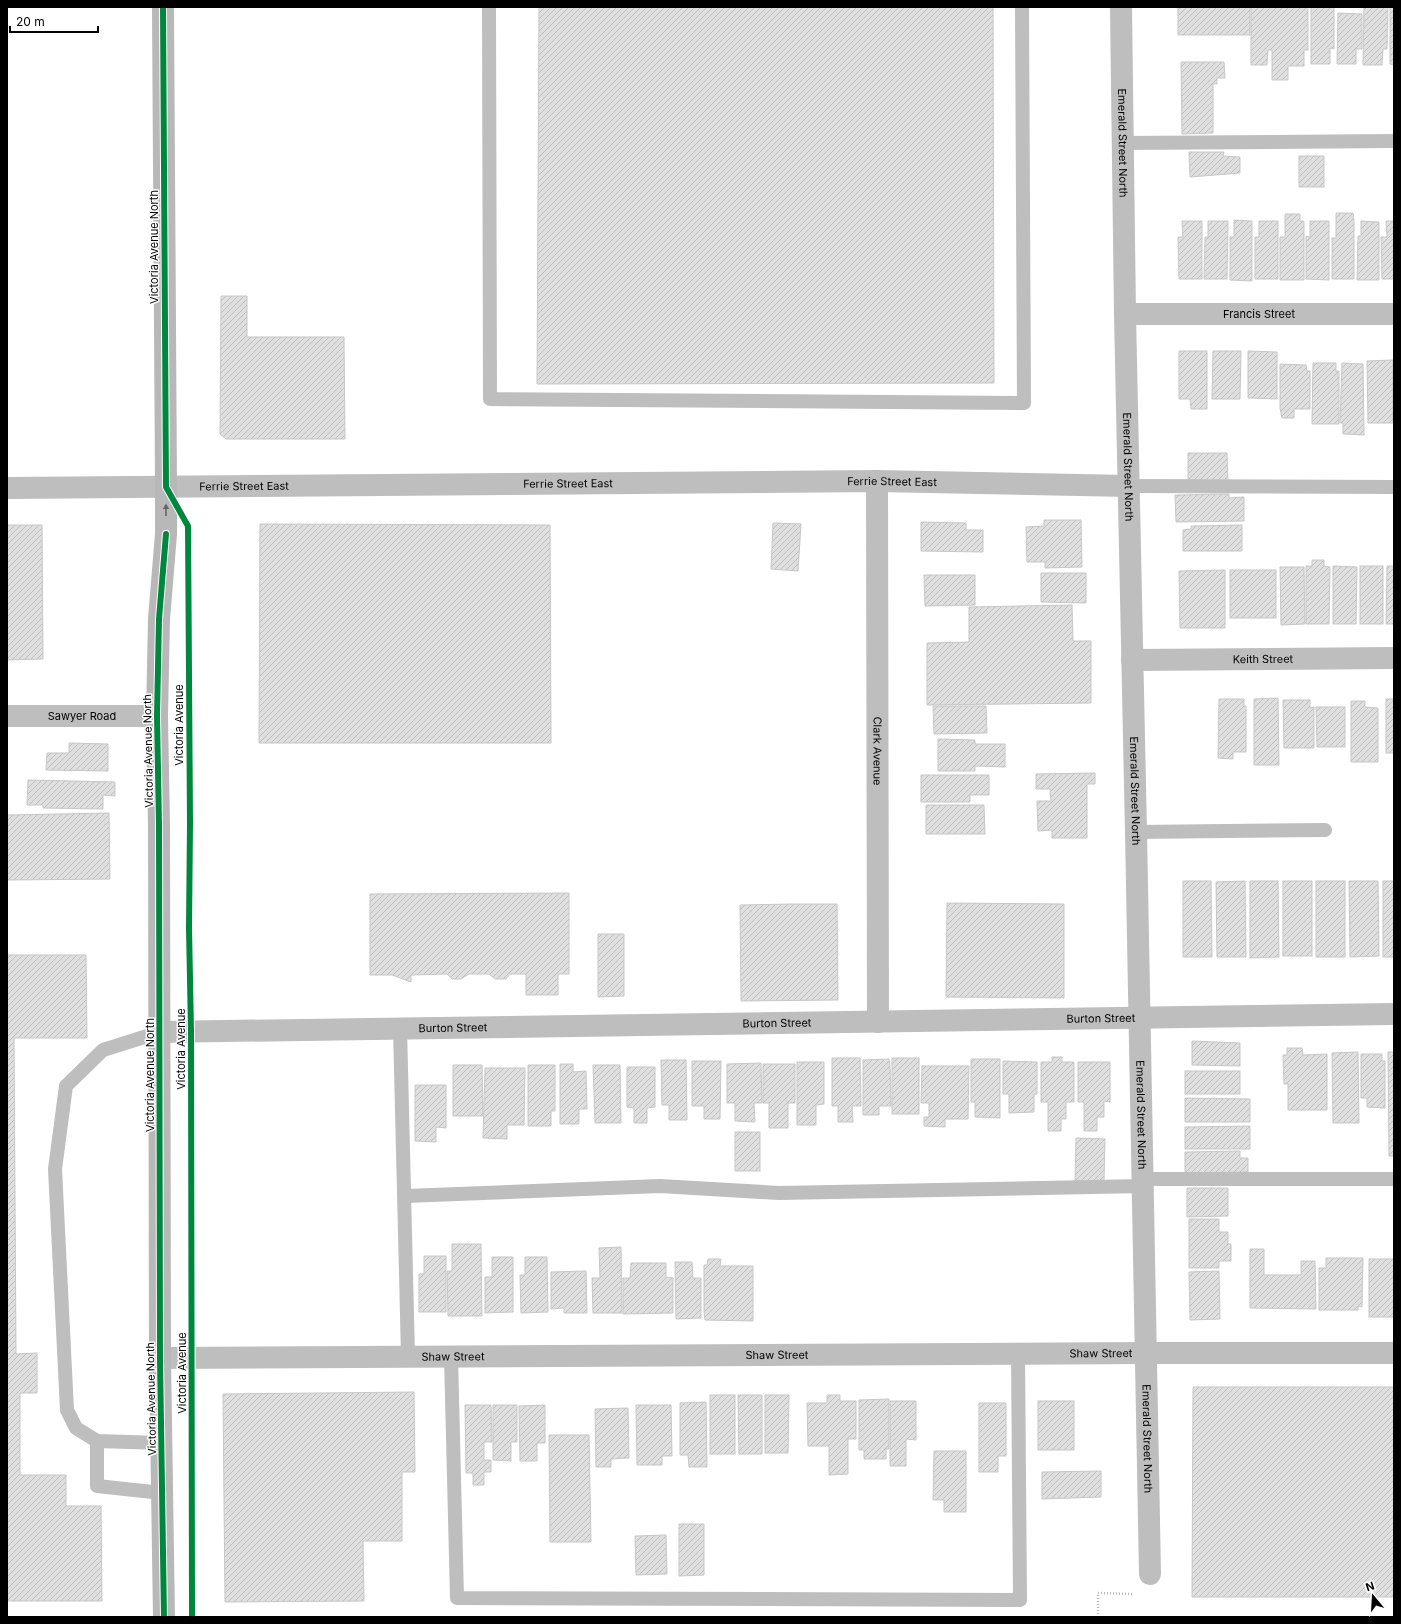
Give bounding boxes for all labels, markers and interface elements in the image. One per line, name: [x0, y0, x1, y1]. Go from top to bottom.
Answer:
scale bar: [10, 8, 98, 34]
text: 20 m: [16, 14, 45, 29]
street label: Emerald Street North: [1115, 88, 1130, 198]
street label: Victoria Avenue North: [147, 190, 161, 304]
street label: Francis Street: [1223, 307, 1295, 321]
street label: Emerald Street North: [1120, 412, 1136, 522]
street label: Ferrie Street East: [847, 474, 937, 489]
street label: Ferrie Street East: [523, 476, 613, 491]
street label: Ferrie Street East: [199, 479, 289, 493]
one-way arrow: [163, 503, 169, 516]
street label: Keith Street: [1233, 652, 1294, 666]
street label: Victoria Avenue: [172, 684, 186, 766]
street label: Victoria Avenue North: [140, 694, 156, 808]
street label: Sawyer Road: [48, 709, 116, 723]
street label: Clark Avenue: [870, 716, 885, 786]
street label: Emerald Street North: [1127, 736, 1143, 846]
street label: Victoria Avenue: [174, 1008, 188, 1090]
street label: Burton Street: [1066, 1011, 1136, 1026]
street label: Burton Street: [742, 1015, 812, 1031]
street label: Victoria Avenue North: [143, 1018, 157, 1132]
street label: Burton Street: [418, 1020, 488, 1035]
street label: Emerald Street North: [1133, 1060, 1149, 1169]
street label: Victoria Avenue: [175, 1332, 189, 1414]
street label: Victoria Avenue North: [143, 1342, 159, 1456]
street label: Shaw Street: [1069, 1346, 1133, 1360]
street label: Shaw Street: [745, 1348, 809, 1362]
street label: Shaw Street: [421, 1349, 485, 1364]
street label: Emerald Street North: [1139, 1384, 1155, 1493]
north arrow: [1353, 1576, 1393, 1616]
text: N: [1364, 1579, 1376, 1594]

